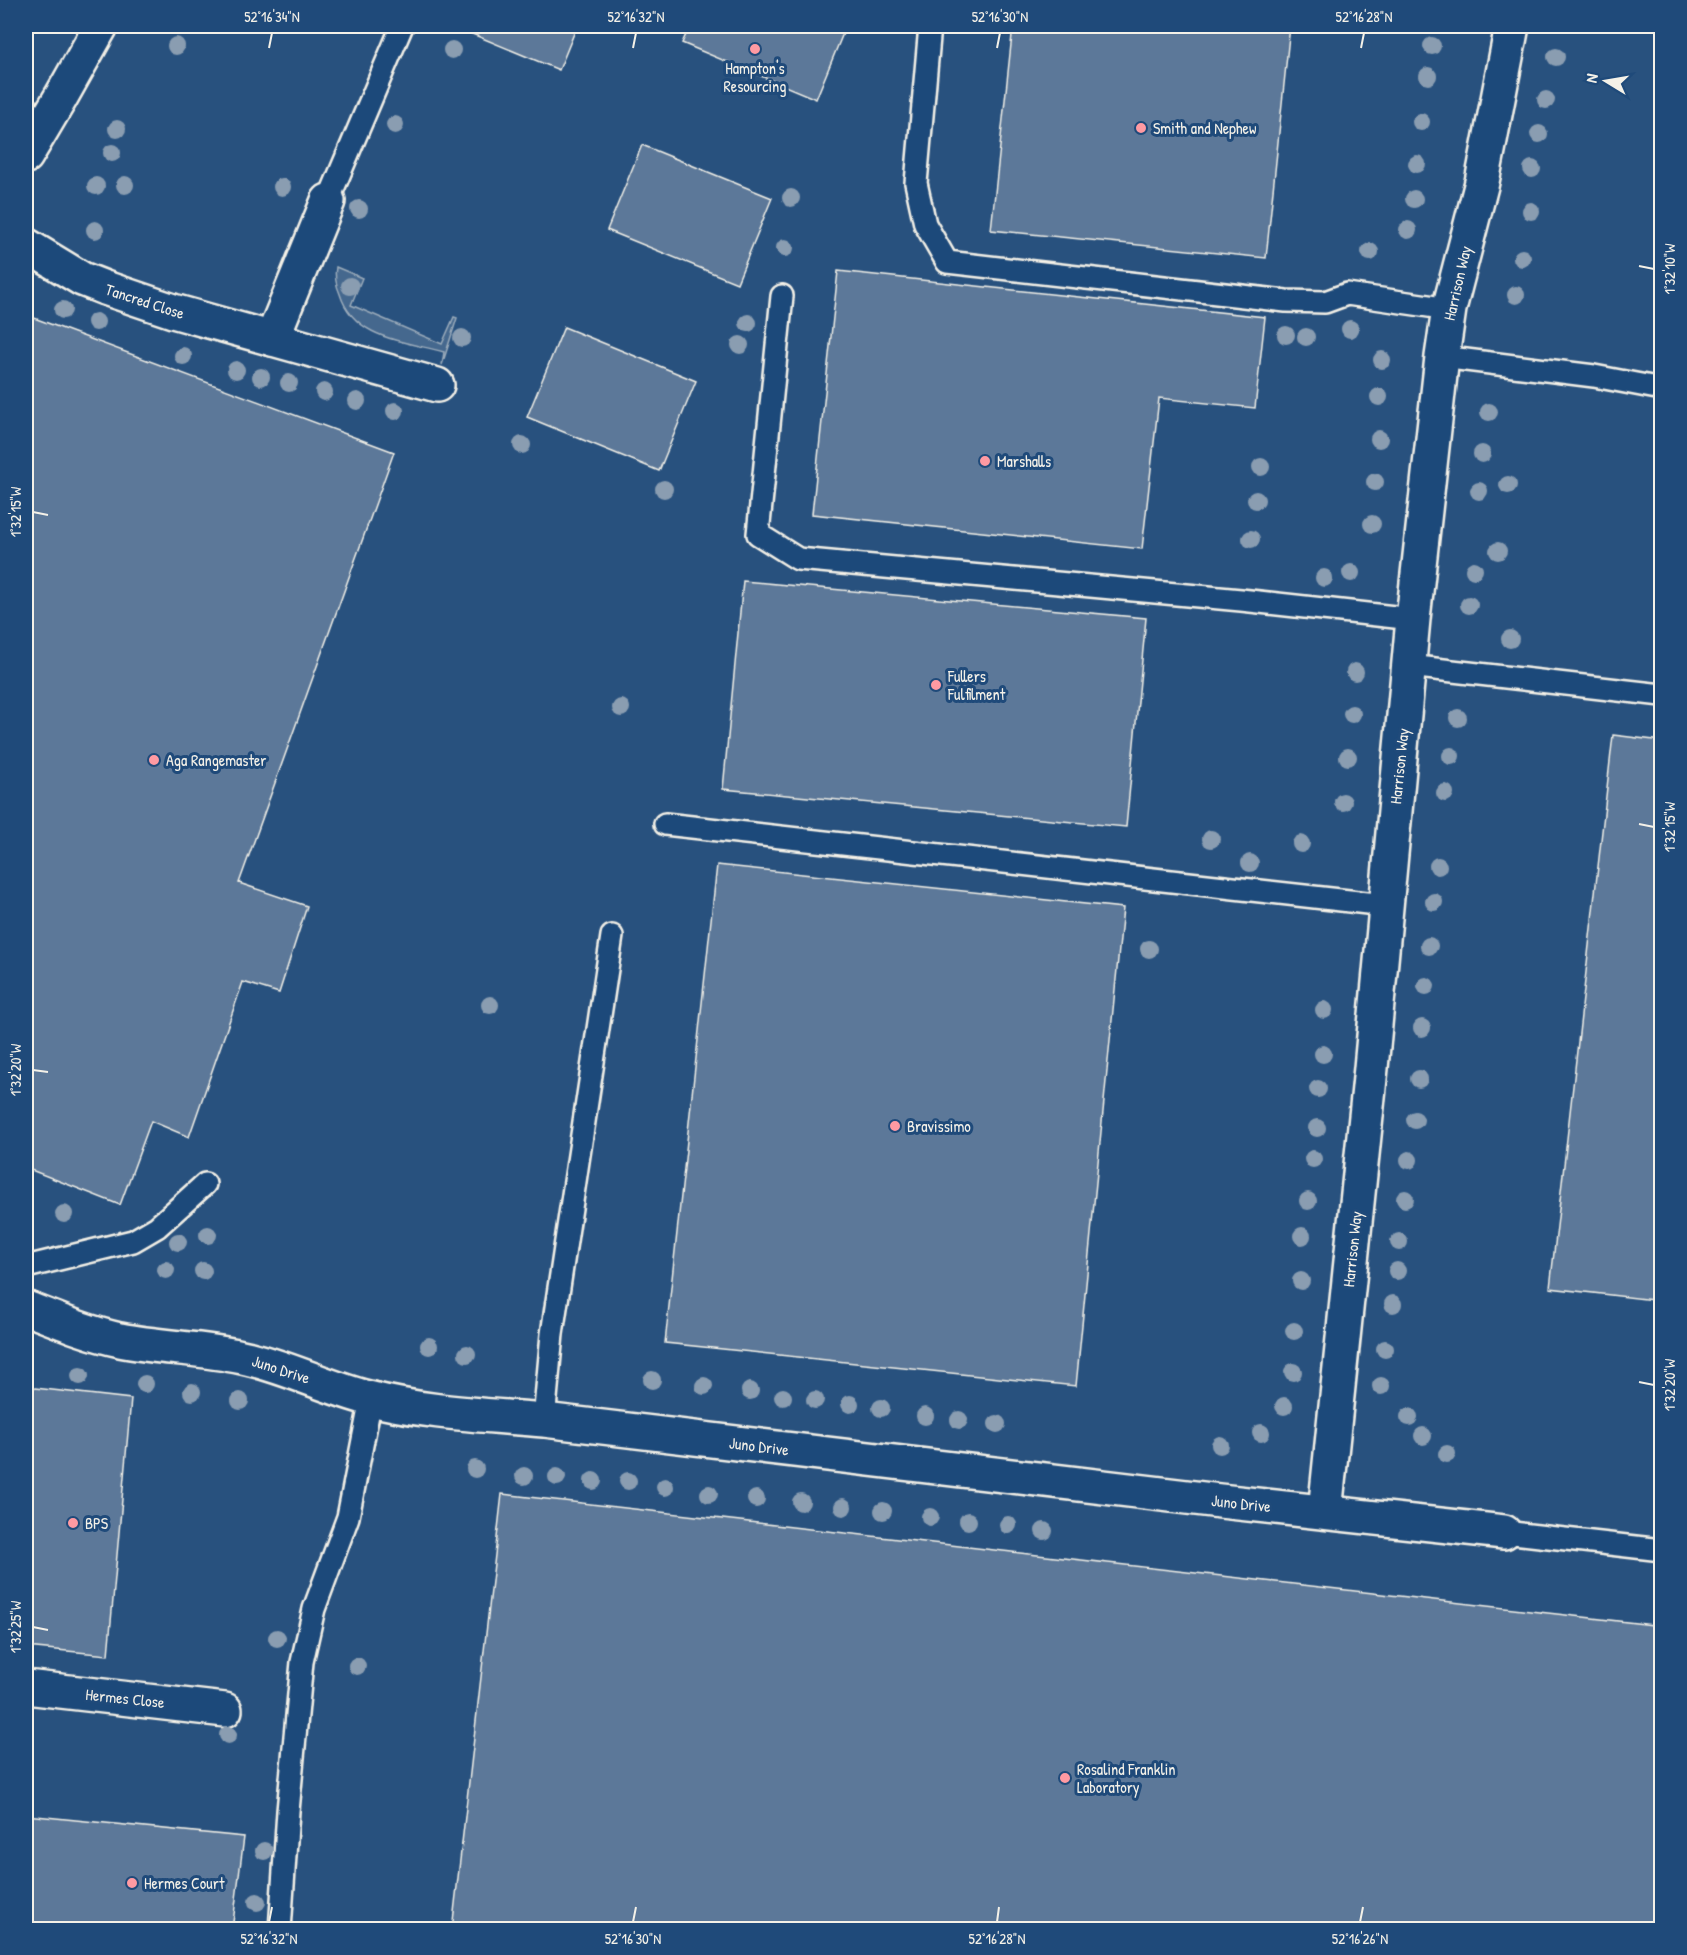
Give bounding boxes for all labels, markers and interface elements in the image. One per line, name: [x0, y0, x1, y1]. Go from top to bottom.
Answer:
text: 52°16'34"N: [244, 6, 300, 27]
text: 52°16'32"N: [607, 6, 665, 27]
text: 52°16'30"N: [972, 6, 1028, 27]
text: 52°16'28"N: [1336, 6, 1392, 27]
marker: Hampton's Resourcing: [748, 42, 762, 56]
north arrow: [1576, 51, 1636, 111]
place label: Hampton's Resourcing: [724, 57, 786, 97]
text: N: [1580, 71, 1603, 84]
place label: Smith and Nephew: [1153, 117, 1256, 139]
marker: Smith and Nephew: [1134, 121, 1148, 135]
street label: Harrison Way: [1438, 243, 1476, 323]
text: 1°32'10"W: [1659, 243, 1680, 295]
street label: Tancred Close: [103, 278, 188, 324]
place label: Marshalls: [997, 450, 1051, 472]
marker: Marshalls: [978, 454, 992, 468]
text: 1°32'15"W: [5, 486, 26, 537]
place label: Fullers Fulfilment: [947, 665, 1006, 705]
marker: Fullers Fulfilment: [929, 678, 943, 692]
street label: Harrison Way: [1384, 727, 1414, 805]
place label: Aga Rangemaster: [166, 749, 266, 771]
marker: Aga Rangemaster: [147, 753, 161, 767]
text: 1°32'15"W: [1659, 801, 1680, 852]
text: 1°32'20"W: [5, 1043, 26, 1096]
place label: Bravissimo: [907, 1115, 971, 1137]
marker: Bravissimo: [888, 1119, 902, 1133]
street label: Harrison Way: [1337, 1210, 1367, 1288]
street label: Juno Drive: [249, 1349, 313, 1389]
text: 1°32'20"W: [1659, 1358, 1680, 1411]
street label: Juno Drive: [728, 1431, 791, 1461]
street label: Juno Drive: [1210, 1489, 1273, 1517]
place label: BPS: [85, 1512, 109, 1534]
marker: BPS: [66, 1516, 80, 1530]
text: 1°32'25"W: [5, 1600, 26, 1653]
street label: Hermes Close: [85, 1683, 166, 1713]
place label: Rosalind Franklin Laboratory: [1077, 1758, 1176, 1798]
marker: Rosalind Franklin Laboratory: [1058, 1771, 1072, 1785]
place label: Hermes Court: [144, 1872, 225, 1894]
marker: Hermes Court: [125, 1876, 139, 1890]
text: 52°16'32"N: [240, 1928, 298, 1949]
text: 52°16'30"N: [605, 1928, 661, 1949]
text: 52°16'28"N: [969, 1928, 1025, 1949]
text: 52°16'26"N: [1332, 1928, 1388, 1949]

